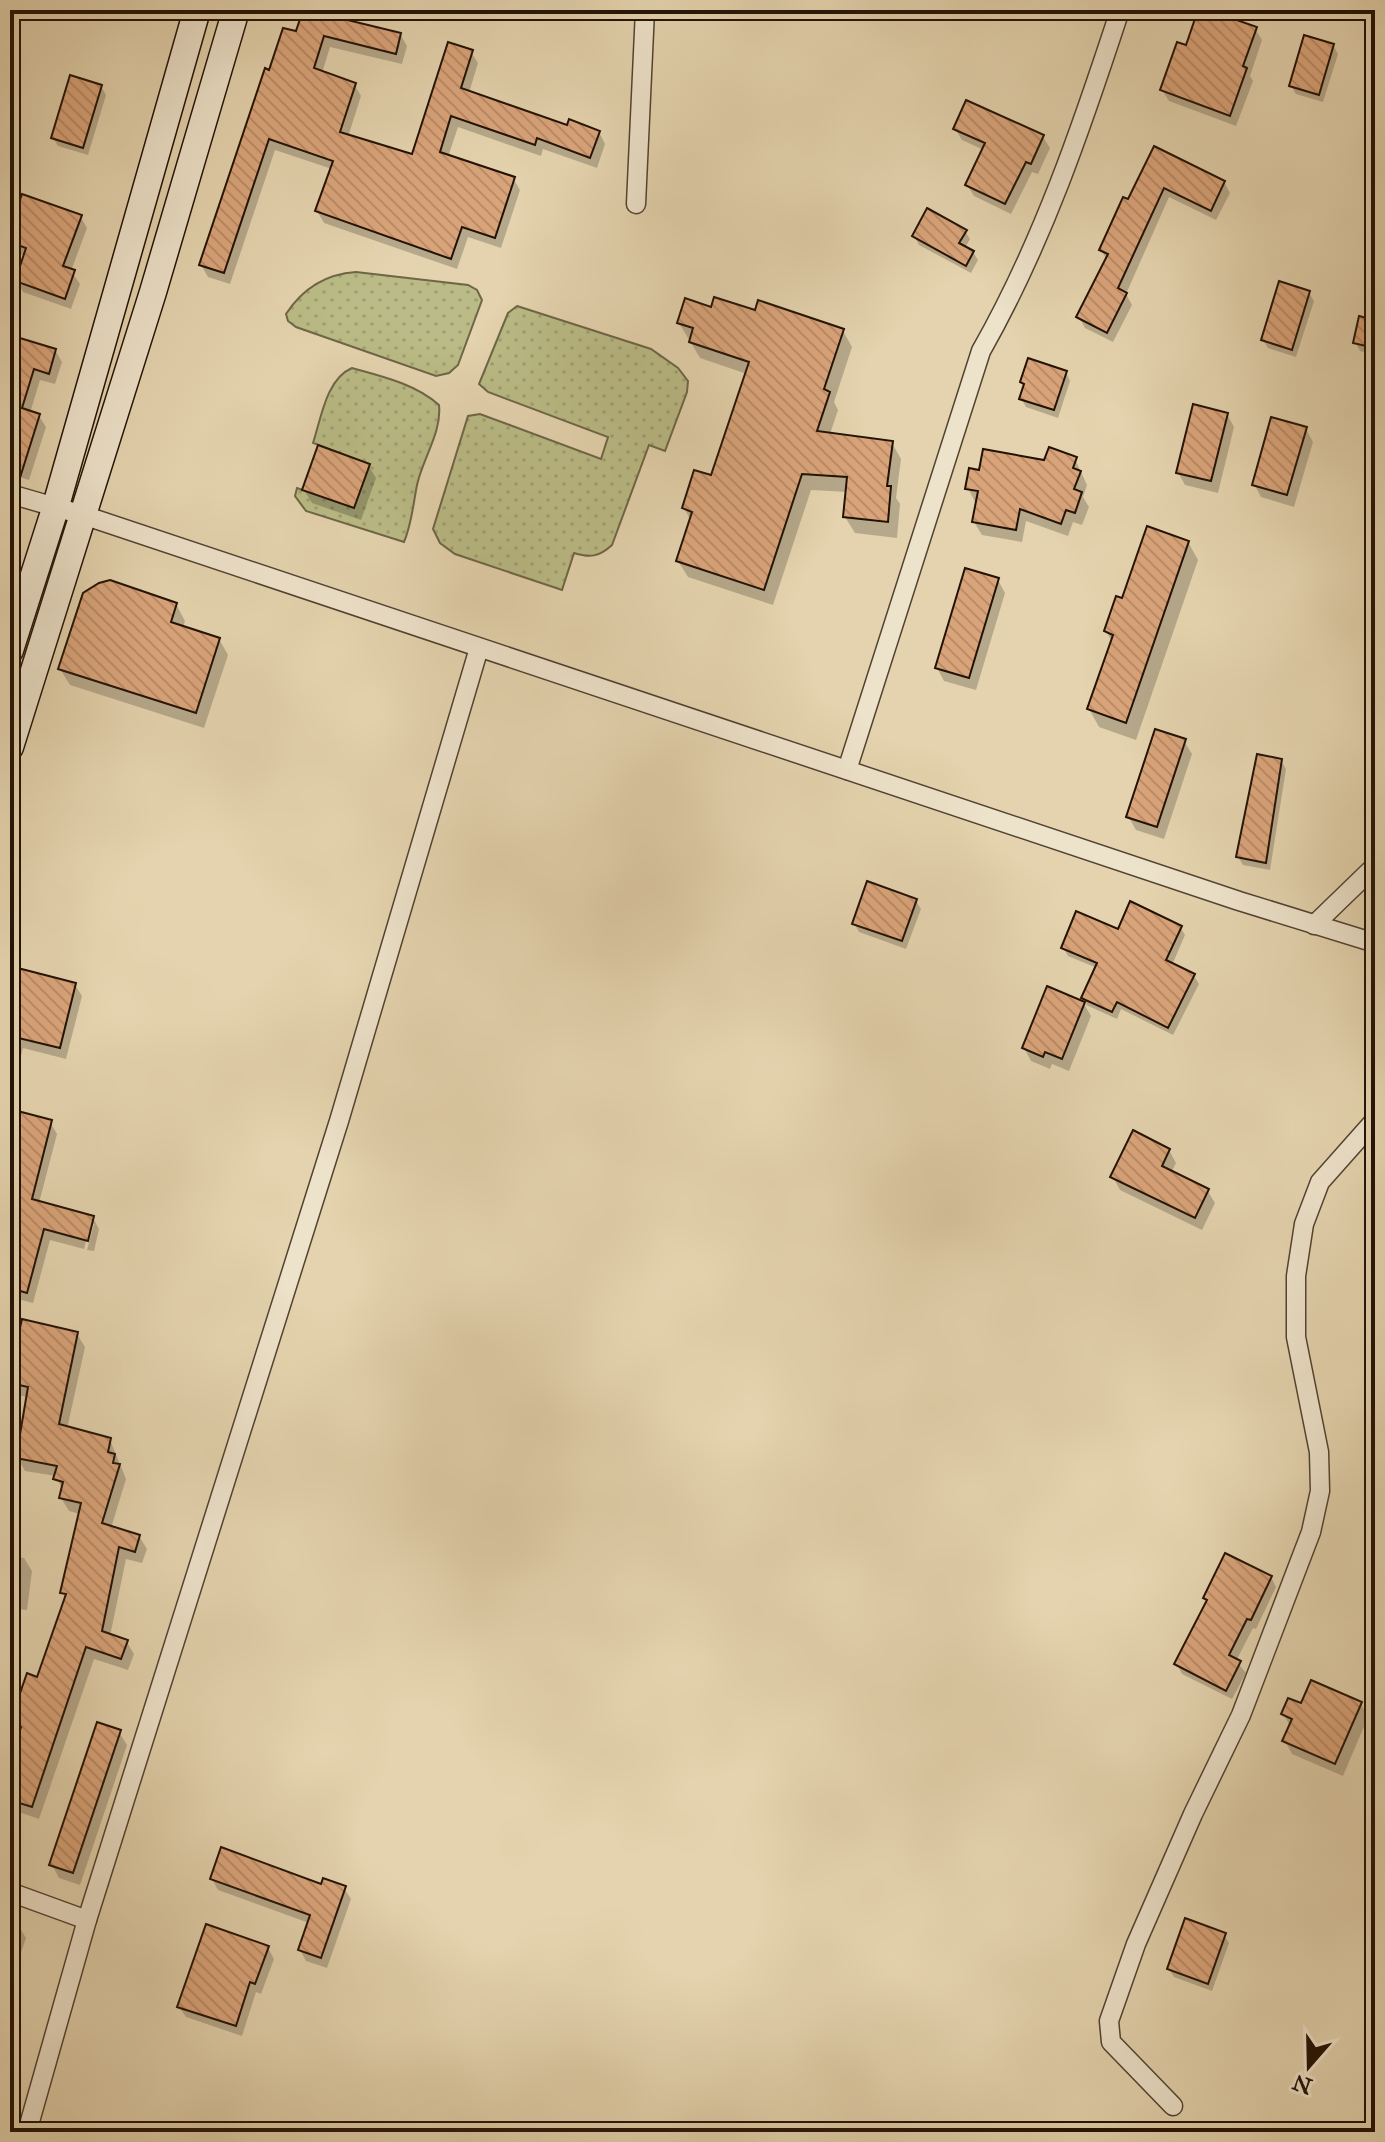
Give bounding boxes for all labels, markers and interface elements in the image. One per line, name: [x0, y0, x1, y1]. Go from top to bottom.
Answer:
north arrow: [1269, 2026, 1349, 2106]
text: N: [1289, 2068, 1316, 2100]

